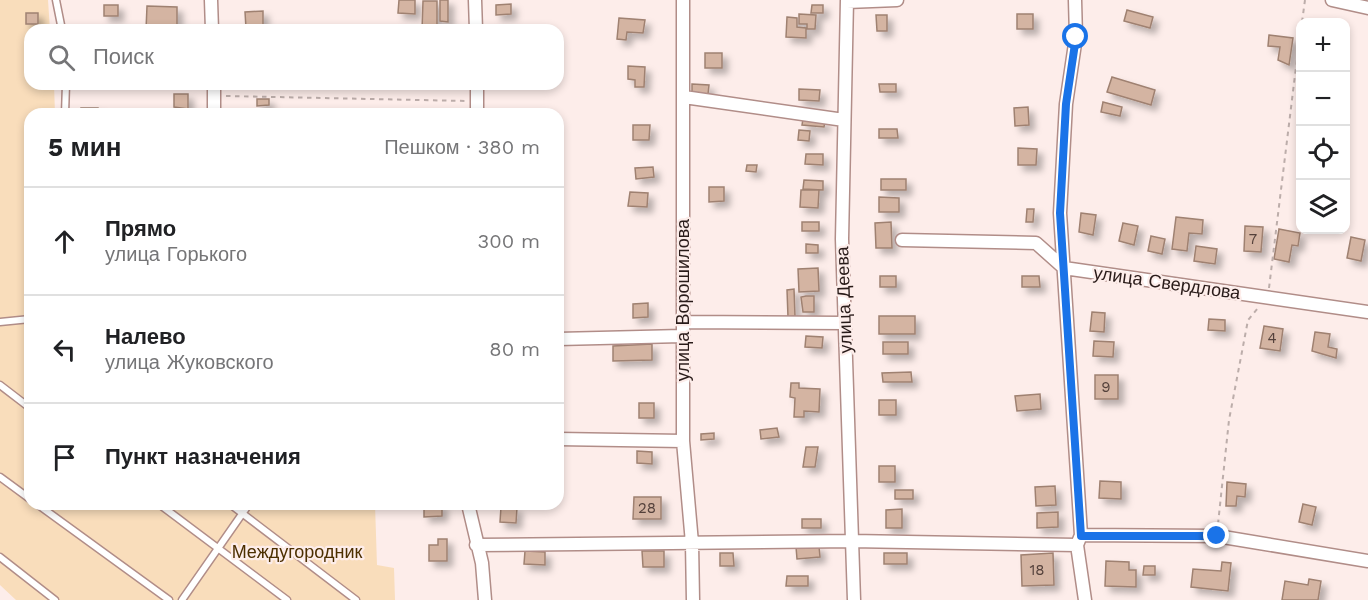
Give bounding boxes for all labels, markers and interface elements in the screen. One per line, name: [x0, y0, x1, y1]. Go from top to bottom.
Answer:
map controls: [1296, 18, 1350, 234]
button: +: [1296, 18, 1350, 72]
route start: [1062, 23, 1088, 49]
search box: [24, 24, 564, 90]
icon: search: [45, 41, 78, 74]
text: Поиск: [93, 44, 154, 69]
button: −: [1296, 72, 1350, 126]
button: locate: [1296, 126, 1350, 180]
text: 5 мин: [48, 132, 122, 162]
text: Пешком · 380 m: [384, 135, 540, 159]
button: layers: [1296, 180, 1350, 234]
text: Прямо: [105, 216, 176, 241]
street label: улица Ворошилова: [672, 218, 693, 381]
icon: ahead: [48, 225, 81, 258]
text: 300 m: [478, 229, 540, 253]
house number: 7: [1249, 230, 1257, 248]
text: улица Горького: [105, 242, 247, 266]
street label: улица Деева: [831, 245, 856, 354]
street label: улица Свердлова: [1092, 262, 1243, 303]
text: Налево: [105, 324, 186, 349]
house number: 4: [1267, 329, 1277, 347]
icon: left: [48, 333, 81, 366]
text: 80 m: [489, 337, 540, 361]
text: улица Жуковского: [105, 350, 274, 374]
house number: 9: [1101, 378, 1111, 396]
icon: arrive: [48, 441, 81, 474]
text: Пункт назначения: [105, 444, 301, 469]
house number: 28: [638, 499, 656, 517]
route end: [1203, 522, 1229, 548]
park label: Междугородник: [232, 541, 362, 562]
house number: 18: [1029, 561, 1045, 579]

